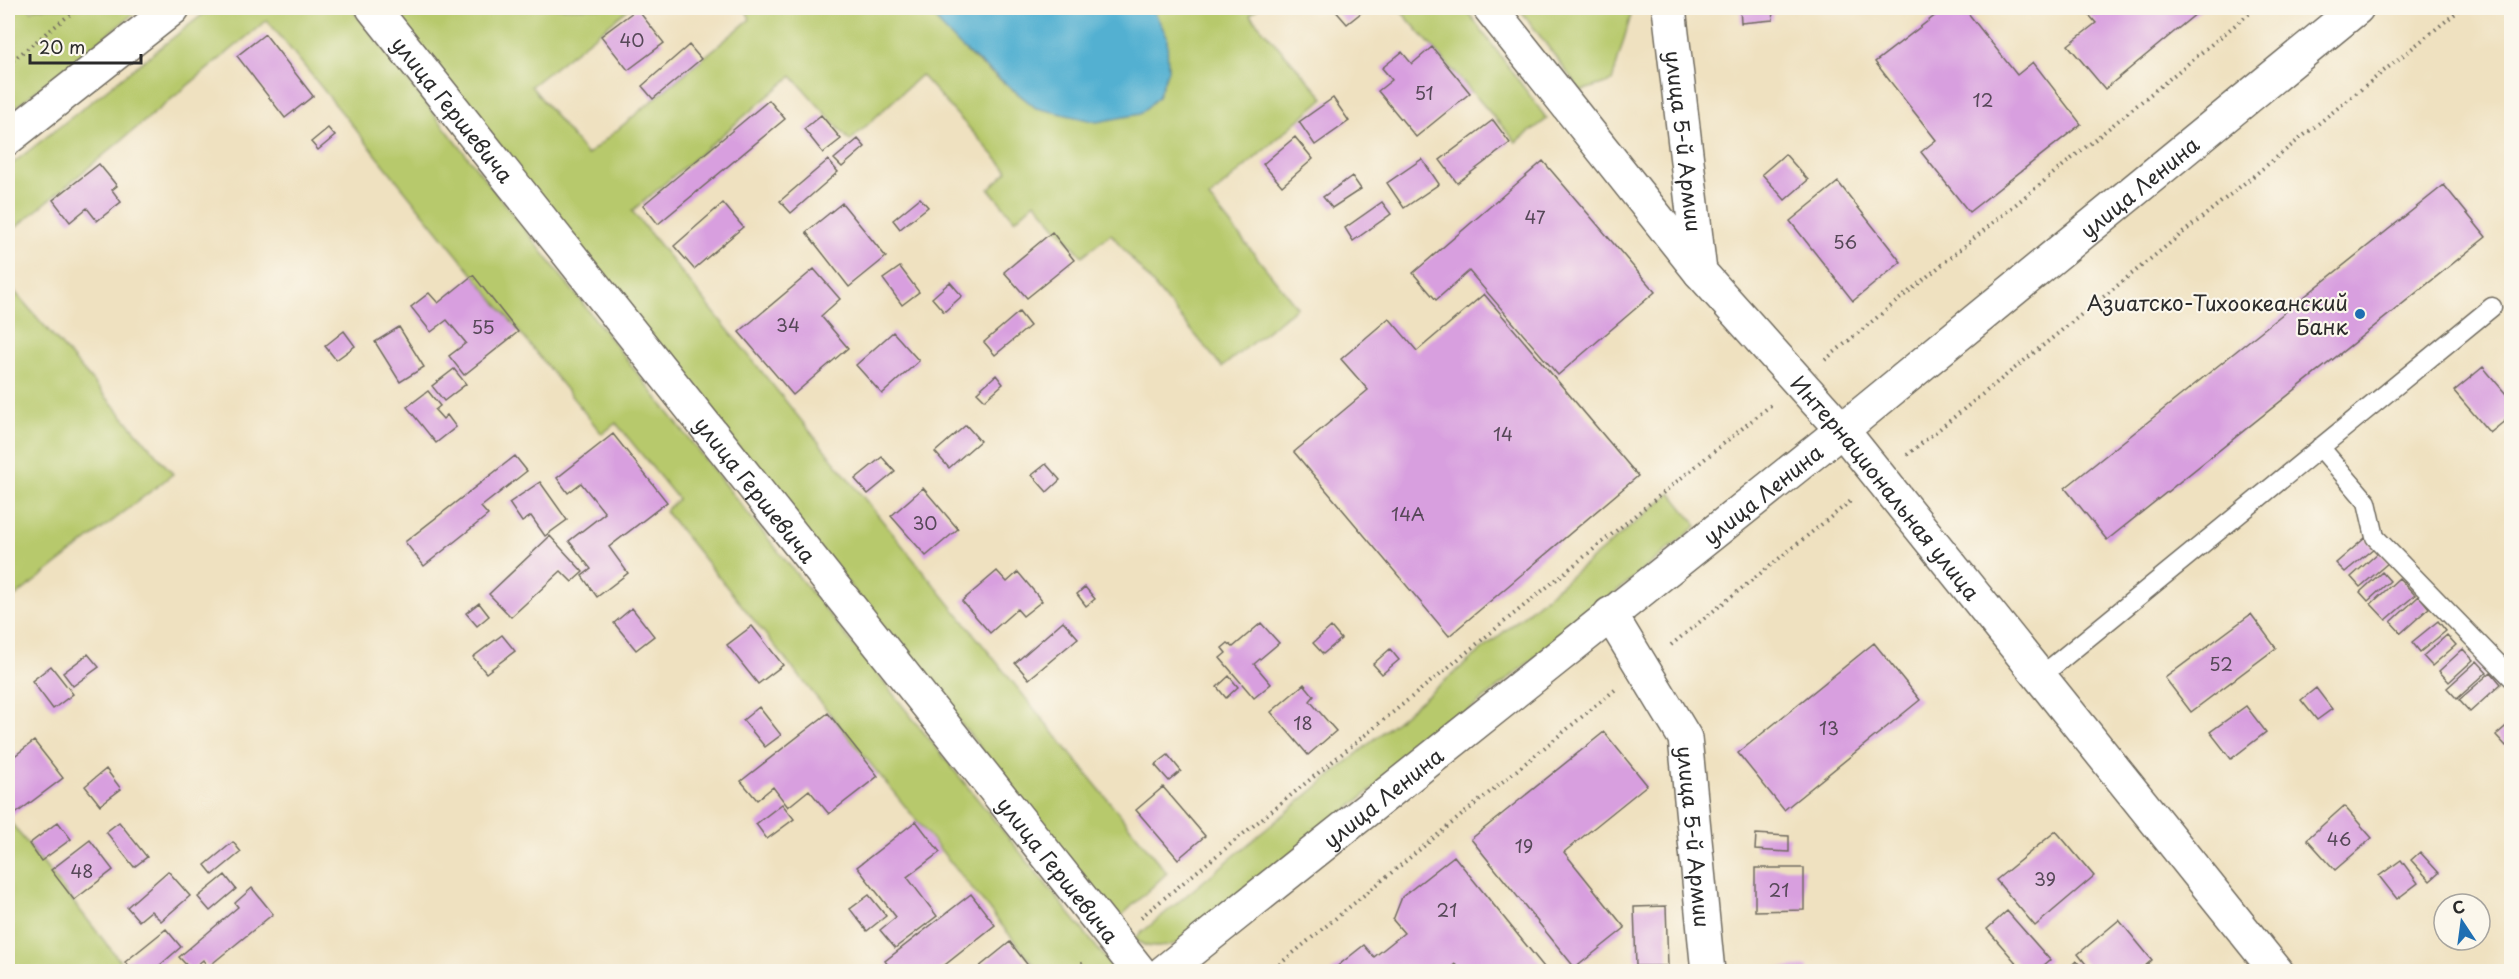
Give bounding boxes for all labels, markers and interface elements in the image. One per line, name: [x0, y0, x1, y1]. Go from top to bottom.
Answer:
house number: 40: [619, 26, 645, 53]
scale bar: [30, 27, 141, 65]
street label: улица Гершевича: [385, 29, 522, 190]
text: 20 m: [39, 33, 85, 60]
street label: улица 5-й Армии: [1658, 49, 1711, 234]
house number: 51: [1414, 79, 1434, 106]
house number: 12: [1973, 86, 1993, 113]
street label: улица Ленина: [2072, 128, 2206, 245]
house number: 47: [1524, 203, 1546, 230]
house number: 56: [1833, 228, 1857, 255]
place label: Азиатско-Тихоокеанский Банк: [2087, 286, 2349, 342]
marker: Азиатско-Тихоокеанский Банк: [2353, 307, 2367, 321]
house number: 34: [776, 311, 800, 338]
house number: 55: [471, 313, 495, 340]
street label: Интернациональная улица: [1784, 368, 1989, 607]
street label: улица Гершевича: [687, 409, 825, 570]
house number: 14: [1493, 420, 1513, 447]
street label: улица Ленина: [1695, 435, 1830, 552]
house number: 14А: [1391, 500, 1425, 527]
house number: 30: [912, 509, 938, 536]
house number: 52: [2209, 650, 2233, 677]
house number: 18: [1293, 709, 1313, 736]
house number: 13: [1819, 714, 1839, 741]
street label: улица Ленина: [1316, 739, 1450, 855]
street label: улица 5-й Армии: [1670, 744, 1720, 929]
street label: улица Гершевича: [990, 789, 1127, 950]
house number: 46: [2327, 825, 2351, 852]
house number: 19: [1515, 832, 1533, 859]
house number: 48: [70, 857, 94, 884]
house number: 39: [2034, 865, 2056, 892]
house number: 21: [1769, 876, 1789, 903]
north arrow: [2432, 892, 2492, 952]
text: С: [2450, 893, 2467, 919]
house number: 21: [1437, 896, 1457, 923]

